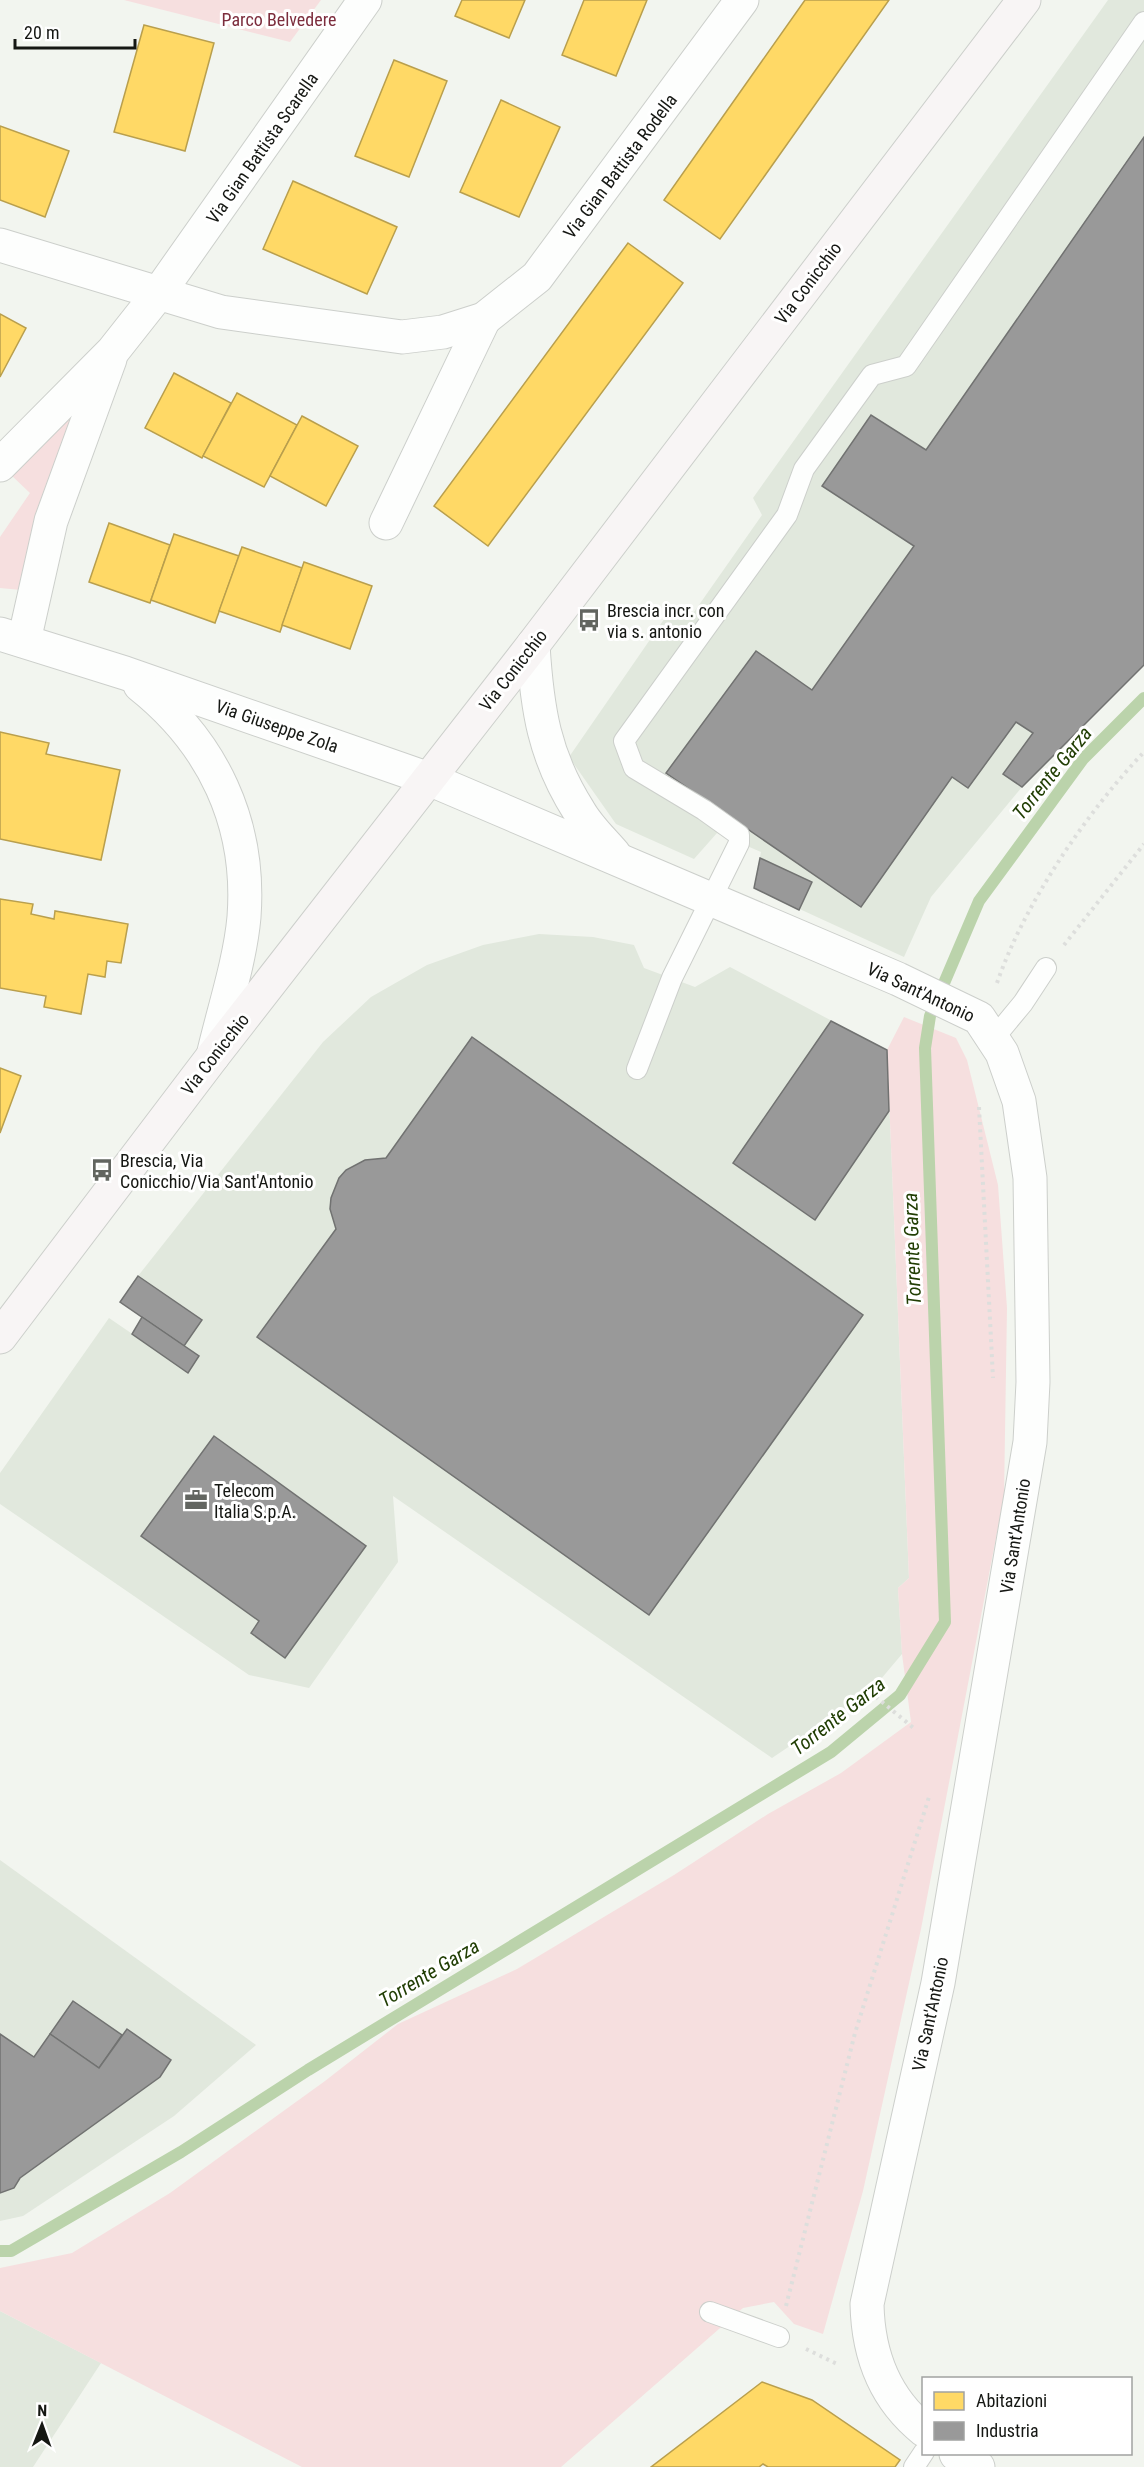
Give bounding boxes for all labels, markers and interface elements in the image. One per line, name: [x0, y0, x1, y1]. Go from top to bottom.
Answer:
park label: Parco Belvedere: [222, 9, 336, 30]
scale bar: [15, 12, 135, 50]
text: 20 m: [24, 22, 59, 43]
street label: Via Gian Battista Scarella: [202, 68, 322, 228]
street label: Via Gian Battista Rodella: [559, 90, 681, 242]
street label: Via Conicchio: [770, 238, 846, 328]
place label: Brescia incr. con via s. antonio: [607, 600, 725, 642]
bus stop icon: Brescia incr. con via s. antonio: [576, 607, 602, 633]
street label: Via Conicchio: [475, 625, 551, 715]
street label: Via Giuseppe Zola: [213, 695, 341, 757]
water label: Torrente Garza: [1007, 722, 1097, 824]
street label: Via Sant'Antonio: [864, 958, 978, 1026]
street label: Via Conicchio: [177, 1009, 253, 1099]
place label: Brescia, Via Conicchio/Via Sant'Antonio: [120, 1150, 314, 1192]
bus stop icon: Brescia, Via Conicchio/Via Sant'Antonio: [89, 1157, 115, 1183]
water label: Torrente Garza: [898, 1192, 926, 1306]
street label: Via Sant'Antonio: [996, 1477, 1034, 1595]
place label: Telecom Italia S.p.A.: [214, 1480, 296, 1522]
office icon: Telecom Italia S.p.A.: [183, 1487, 209, 1513]
water label: Torrente Garza: [786, 1672, 890, 1760]
water label: Torrente Garza: [374, 1934, 484, 2012]
street label: Via Sant'Antonio: [908, 1955, 952, 2073]
legend: [922, 2377, 1132, 2455]
text: Abitazioni: [976, 2390, 1047, 2411]
north arrow: [12, 2395, 72, 2455]
text: N: [37, 2401, 47, 2420]
text: Industria: [976, 2420, 1039, 2441]

